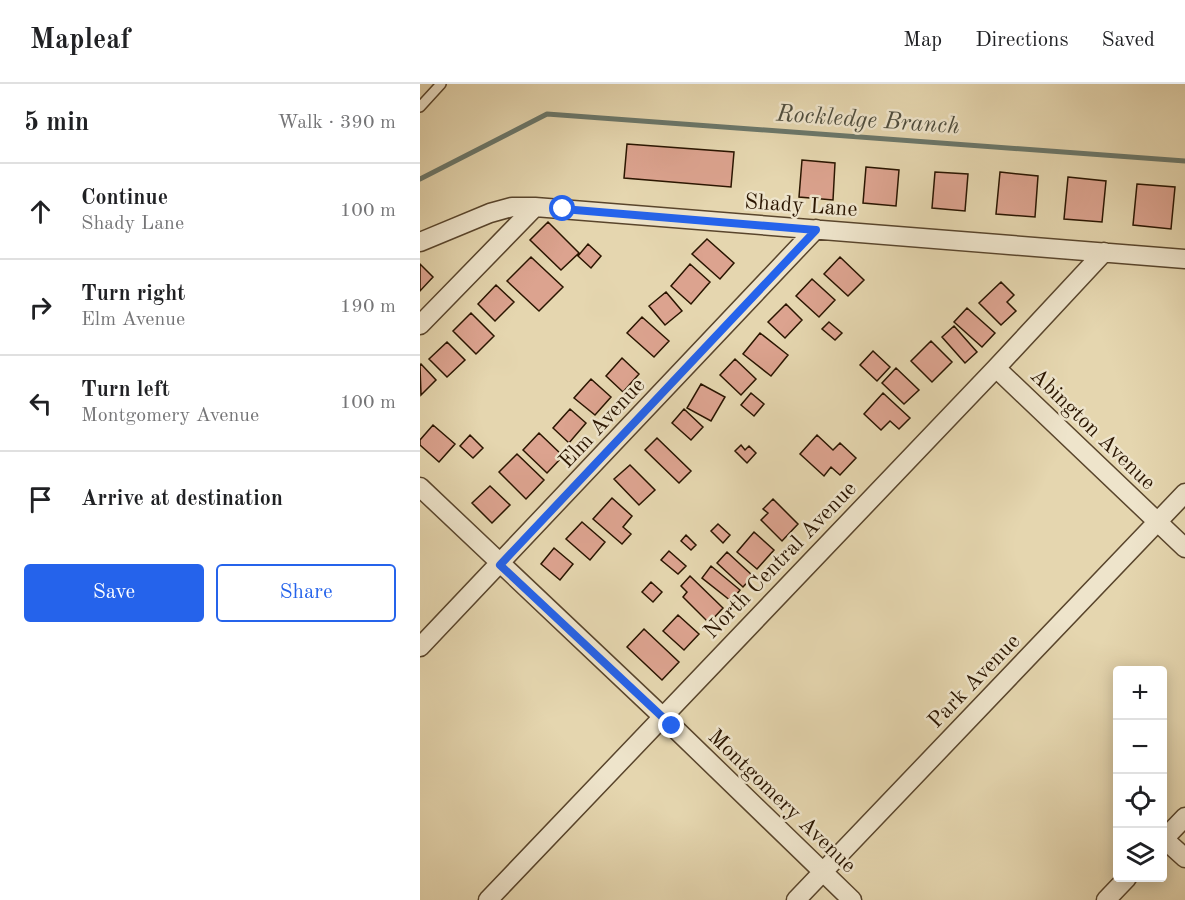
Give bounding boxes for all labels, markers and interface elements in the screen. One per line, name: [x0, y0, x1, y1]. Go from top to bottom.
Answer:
text: Mapleaf: [30, 27, 130, 55]
text: Map: [903, 30, 942, 51]
text: Directions: [975, 30, 1069, 51]
text: Saved: [1102, 30, 1155, 51]
water label: Rockledge Branch: [774, 103, 960, 139]
text: 5 min: [24, 110, 89, 136]
text: Walk · 390 m: [277, 113, 396, 133]
text: Continue: [81, 187, 168, 209]
street label: Shady Lane: [744, 191, 858, 221]
icon: ahead: [24, 195, 57, 228]
route start: [549, 195, 575, 221]
text: 100 m: [340, 201, 396, 221]
text: Shady Lane: [81, 214, 184, 234]
text: Turn right: [81, 283, 185, 305]
icon: right: [24, 291, 57, 324]
text: 190 m: [340, 297, 396, 317]
text: Elm Avenue: [81, 310, 185, 330]
street label: Abington Avenue: [1026, 364, 1159, 494]
street label: Elm Avenue: [555, 374, 650, 473]
text: Turn left: [81, 379, 170, 401]
icon: left: [24, 387, 57, 420]
text: 100 m: [340, 393, 396, 413]
text: Montgomery Avenue: [81, 406, 259, 426]
street label: North Central Avenue: [700, 478, 861, 643]
icon: arrive: [24, 483, 57, 516]
text: Arrive at destination: [81, 488, 283, 510]
button: Save: [24, 564, 204, 622]
button: Share: [216, 564, 396, 622]
street label: Park Avenue: [924, 630, 1025, 733]
map controls: [1113, 666, 1167, 882]
button: +: [1113, 666, 1167, 720]
route end: [658, 712, 684, 738]
button: −: [1113, 720, 1167, 774]
street label: Montgomery Avenue: [703, 725, 860, 877]
button: locate: [1113, 774, 1167, 828]
button: layers: [1113, 828, 1167, 882]

